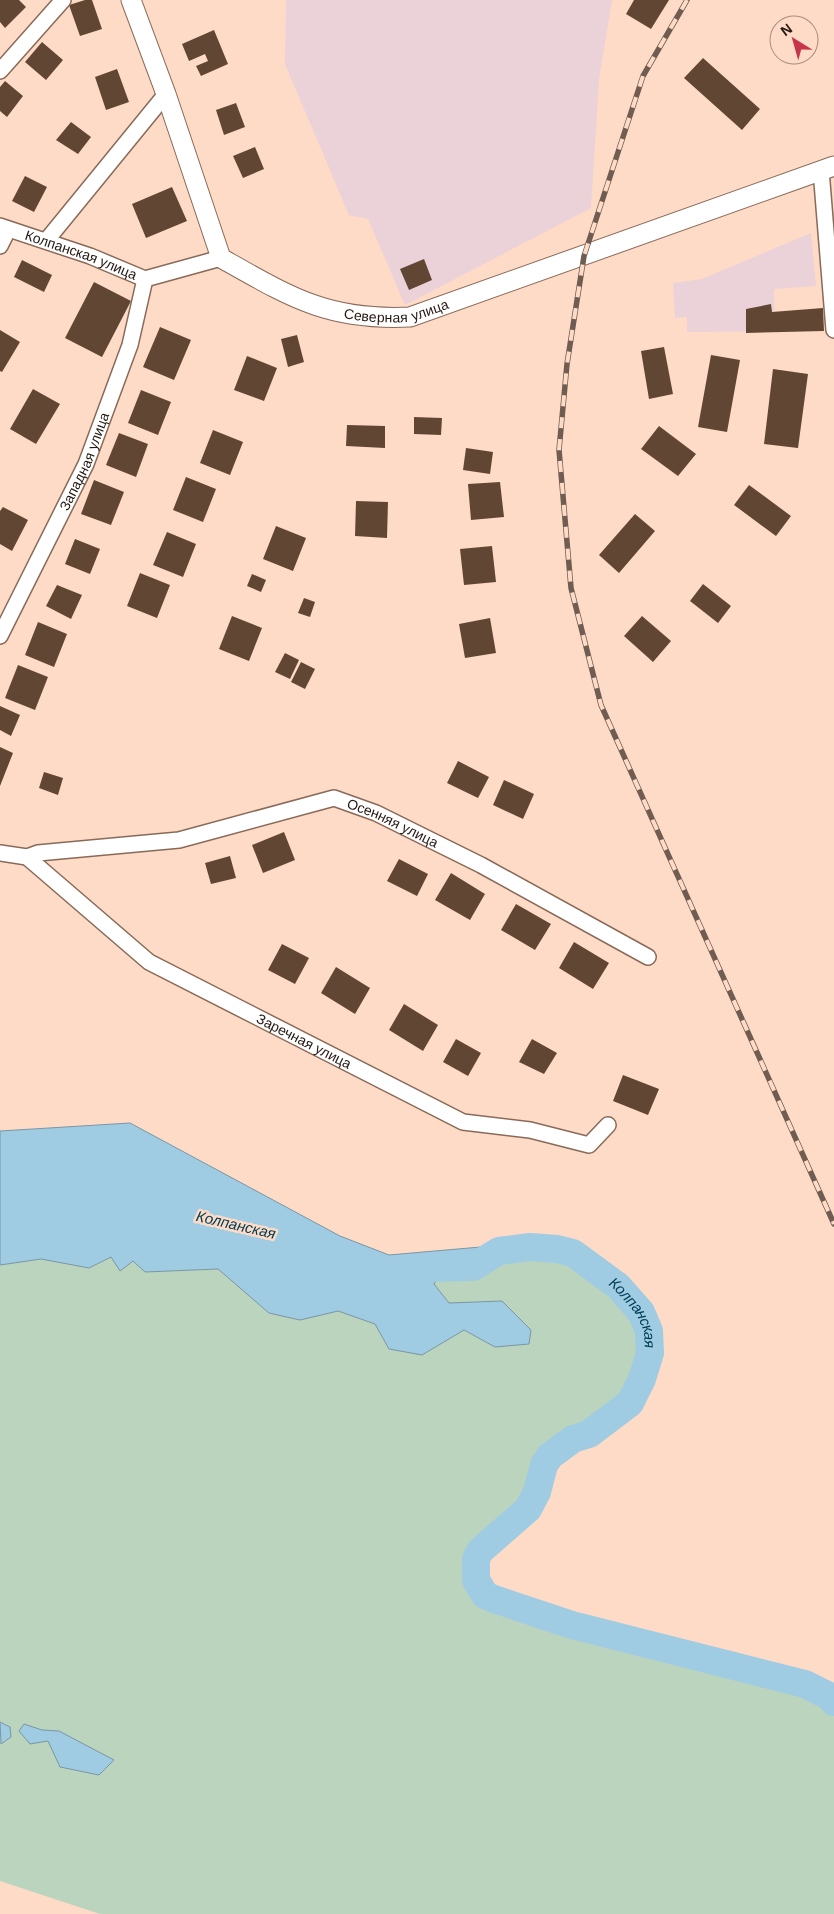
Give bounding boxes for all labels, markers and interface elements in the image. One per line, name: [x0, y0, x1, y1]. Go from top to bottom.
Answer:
north arrow: [769, 15, 819, 65]
text: N: [777, 20, 795, 39]
street label: Колпанская улица: [23, 227, 140, 283]
street label: Северная улица: [343, 296, 451, 325]
street label: Западная улица: [56, 410, 112, 513]
street label: Осенняя улица: [345, 795, 441, 851]
street label: Заречная улица: [254, 1010, 354, 1072]
water label: Колпанская: [195, 1207, 278, 1242]
water label: Колпанская: [606, 1274, 659, 1348]

